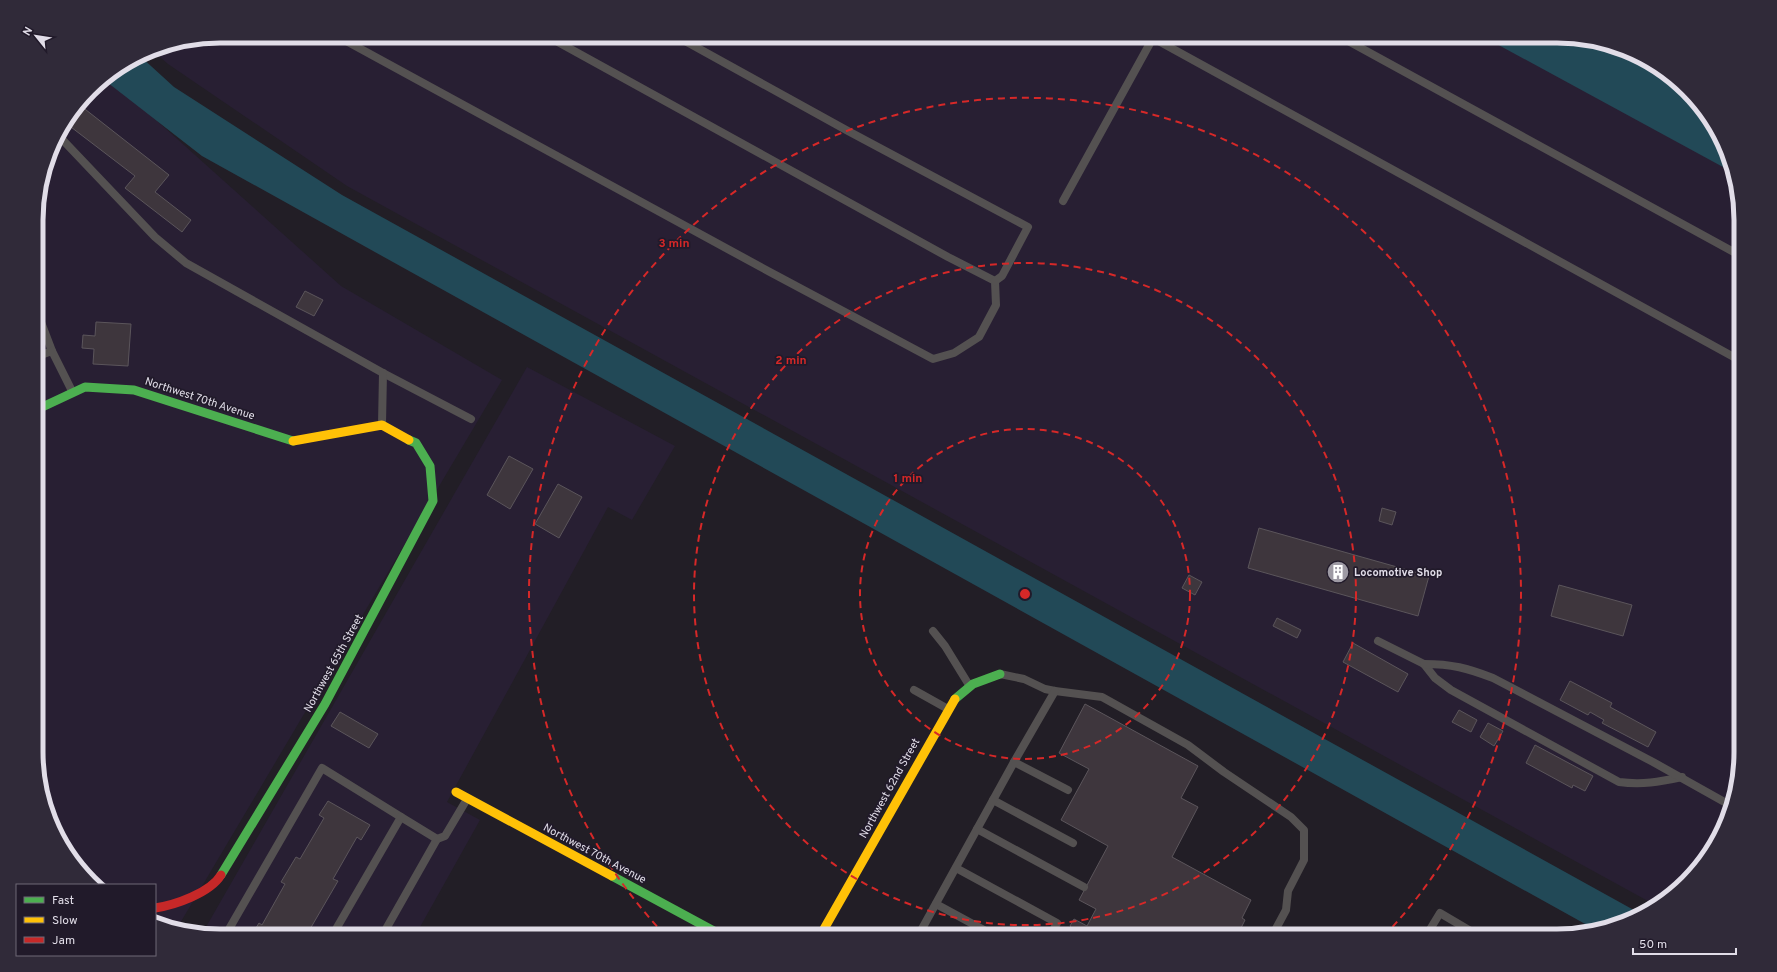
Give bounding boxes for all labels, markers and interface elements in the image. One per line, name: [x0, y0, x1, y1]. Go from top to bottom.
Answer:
north arrow: [16, 16, 56, 56]
text: N: [20, 25, 36, 38]
text: 3 min: [658, 236, 690, 252]
text: 2 min: [775, 353, 807, 369]
street label: Northwest 70th Avenue: [143, 375, 257, 423]
text: 1 min: [894, 471, 922, 487]
building icon: Locomotive Shop: [1325, 559, 1351, 585]
place label: Locomotive Shop: [1354, 566, 1442, 580]
centre of rings: [1018, 587, 1032, 601]
street label: Northwest 65th Street: [301, 612, 367, 715]
street label: Northwest 62nd Street: [857, 736, 923, 841]
street label: Northwest 70th Avenue: [541, 821, 649, 887]
legend: [16, 884, 156, 956]
text: Fast: [52, 893, 74, 909]
text: Slow: [52, 913, 78, 929]
scale bar: [1633, 930, 1736, 956]
text: Jam: [52, 933, 75, 949]
text: 50 m: [1639, 937, 1667, 953]

